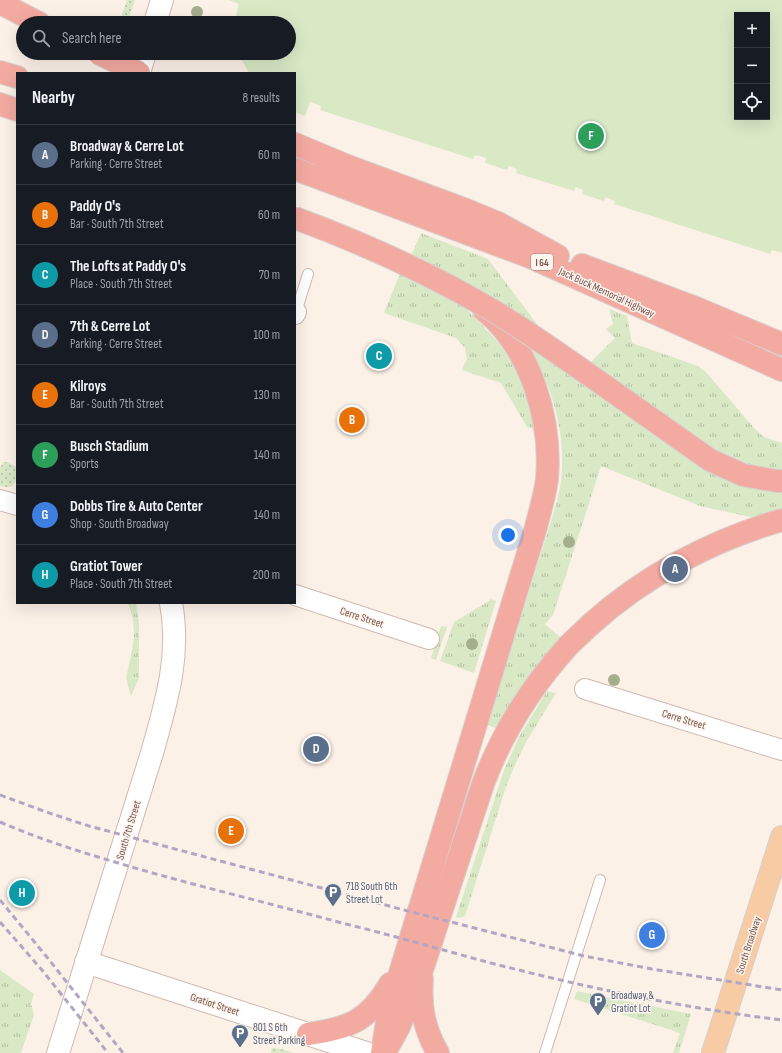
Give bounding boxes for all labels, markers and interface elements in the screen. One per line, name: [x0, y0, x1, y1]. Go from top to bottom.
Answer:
map controls: [734, 12, 770, 120]
button: +: [734, 12, 770, 48]
search box: [16, 16, 296, 60]
icon: search: [30, 27, 52, 49]
text: Search here: [62, 29, 122, 48]
button: −: [734, 48, 770, 84]
button: locate: [734, 84, 770, 120]
text: Nearby: [32, 88, 75, 108]
text: 8 results: [242, 90, 280, 106]
pin: F: [578, 121, 604, 151]
text: Broadway & Cerre Lot: [70, 137, 184, 156]
text: A: [42, 147, 48, 163]
text: 60 m: [258, 147, 280, 163]
text: Parking · Cerre Street: [70, 156, 162, 172]
text: Paddy O's: [70, 197, 121, 216]
text: B: [42, 207, 48, 223]
text: 60 m: [258, 207, 280, 223]
text: Bar · South 7th Street: [70, 216, 164, 232]
road number: I 64: [531, 254, 553, 270]
text: The Lofts at Paddy O's: [70, 257, 186, 276]
street label: Jack Buck Memorial Highway: [556, 264, 657, 321]
text: C: [42, 267, 48, 283]
text: 70 m: [259, 267, 280, 283]
text: Place · South 7th Street: [70, 276, 172, 292]
text: 7th & Cerre Lot: [70, 317, 150, 336]
text: D: [42, 327, 48, 343]
text: 100 m: [253, 327, 280, 343]
text: Parking · Cerre Street: [70, 336, 162, 352]
pin: C: [366, 341, 392, 371]
text: Kilroys: [70, 377, 106, 396]
text: E: [42, 387, 48, 403]
text: 130 m: [254, 387, 280, 403]
text: Bar · South 7th Street: [70, 396, 164, 412]
pin: B: [339, 405, 365, 435]
text: Busch Stadium: [70, 437, 149, 456]
text: F: [42, 447, 48, 463]
text: 140 m: [254, 447, 280, 463]
text: Sports: [70, 456, 99, 472]
text: Dobbs Tire & Auto Center: [70, 497, 203, 516]
text: G: [42, 507, 48, 523]
text: 140 m: [254, 507, 280, 523]
text: Shop · South Broadway: [70, 516, 169, 532]
your location: [498, 525, 518, 545]
pin: A: [662, 554, 688, 584]
text: Gratiot Tower: [70, 557, 142, 576]
text: H: [42, 567, 48, 583]
text: 200 m: [253, 567, 280, 583]
text: Place · South 7th Street: [70, 576, 172, 592]
street label: Cerre Street: [338, 604, 386, 631]
street label: Cerre Street: [660, 707, 708, 732]
pin: D: [303, 734, 329, 764]
street label: South 7th Street: [113, 798, 144, 861]
pin: E: [218, 816, 244, 846]
pin: H: [9, 878, 35, 908]
place label: 718 South 6th Street Lot: [346, 880, 398, 906]
parking icon: 718 South 6th Street Lot: [323, 882, 343, 907]
street label: South Broadway: [733, 914, 764, 975]
pin: G: [639, 920, 665, 950]
place label: Broadway & Gratiot Lot: [611, 989, 654, 1015]
street label: Gratiot Street: [189, 990, 242, 1019]
parking icon: Broadway & Gratiot Lot: [588, 991, 608, 1016]
place label: 801 S 6th Street Parking: [253, 1021, 306, 1047]
parking icon: 801 S 6th Street Parking: [230, 1023, 250, 1048]

